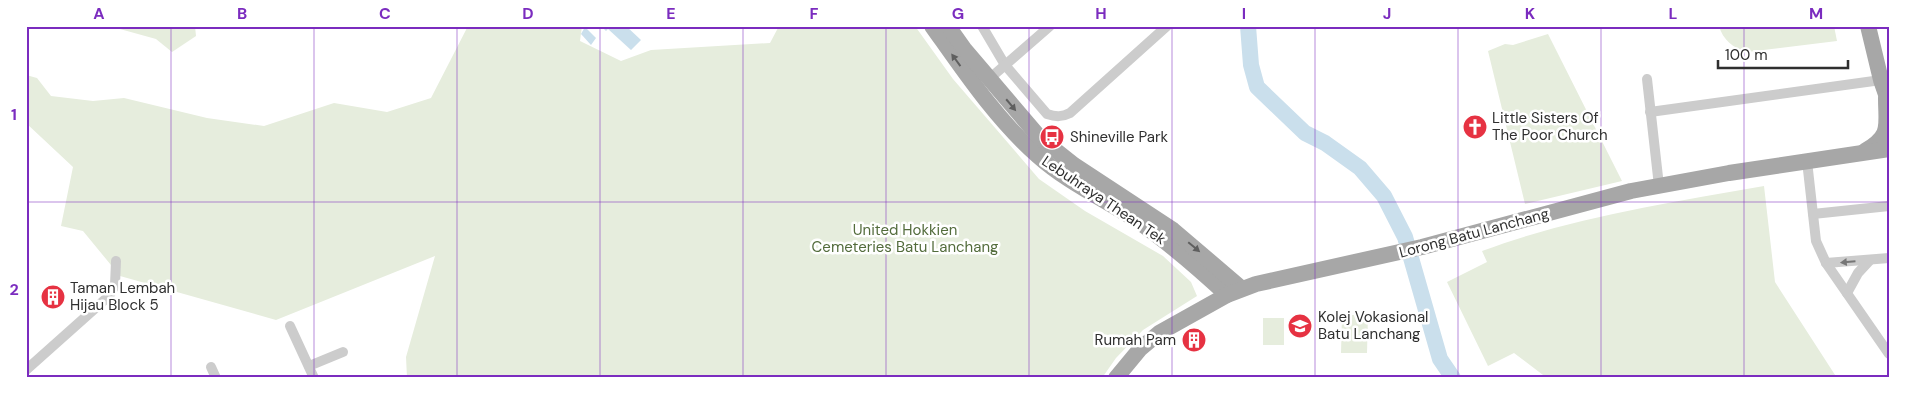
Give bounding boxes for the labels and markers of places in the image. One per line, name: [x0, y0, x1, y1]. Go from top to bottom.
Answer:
place label: Little Sisters Of The Poor Church: [1492, 108, 1608, 145]
church icon: Little Sisters Of The Poor Church: [1462, 114, 1488, 140]
bus stop icon: Shineville Park: [1039, 124, 1065, 150]
place label: Shineville Park: [1070, 127, 1169, 147]
place label: Taman Lembah Hijau Block 5: [70, 278, 175, 315]
building icon: Taman Lembah Hijau Block 5: [40, 284, 66, 310]
place label: Kolej Vokasional Batu Lanchang: [1318, 307, 1428, 344]
school or university icon: Kolej Vokasional Batu Lanchang: [1287, 313, 1313, 339]
building icon: Rumah Pam: [1181, 327, 1207, 353]
place label: Rumah Pam: [1094, 330, 1176, 350]

